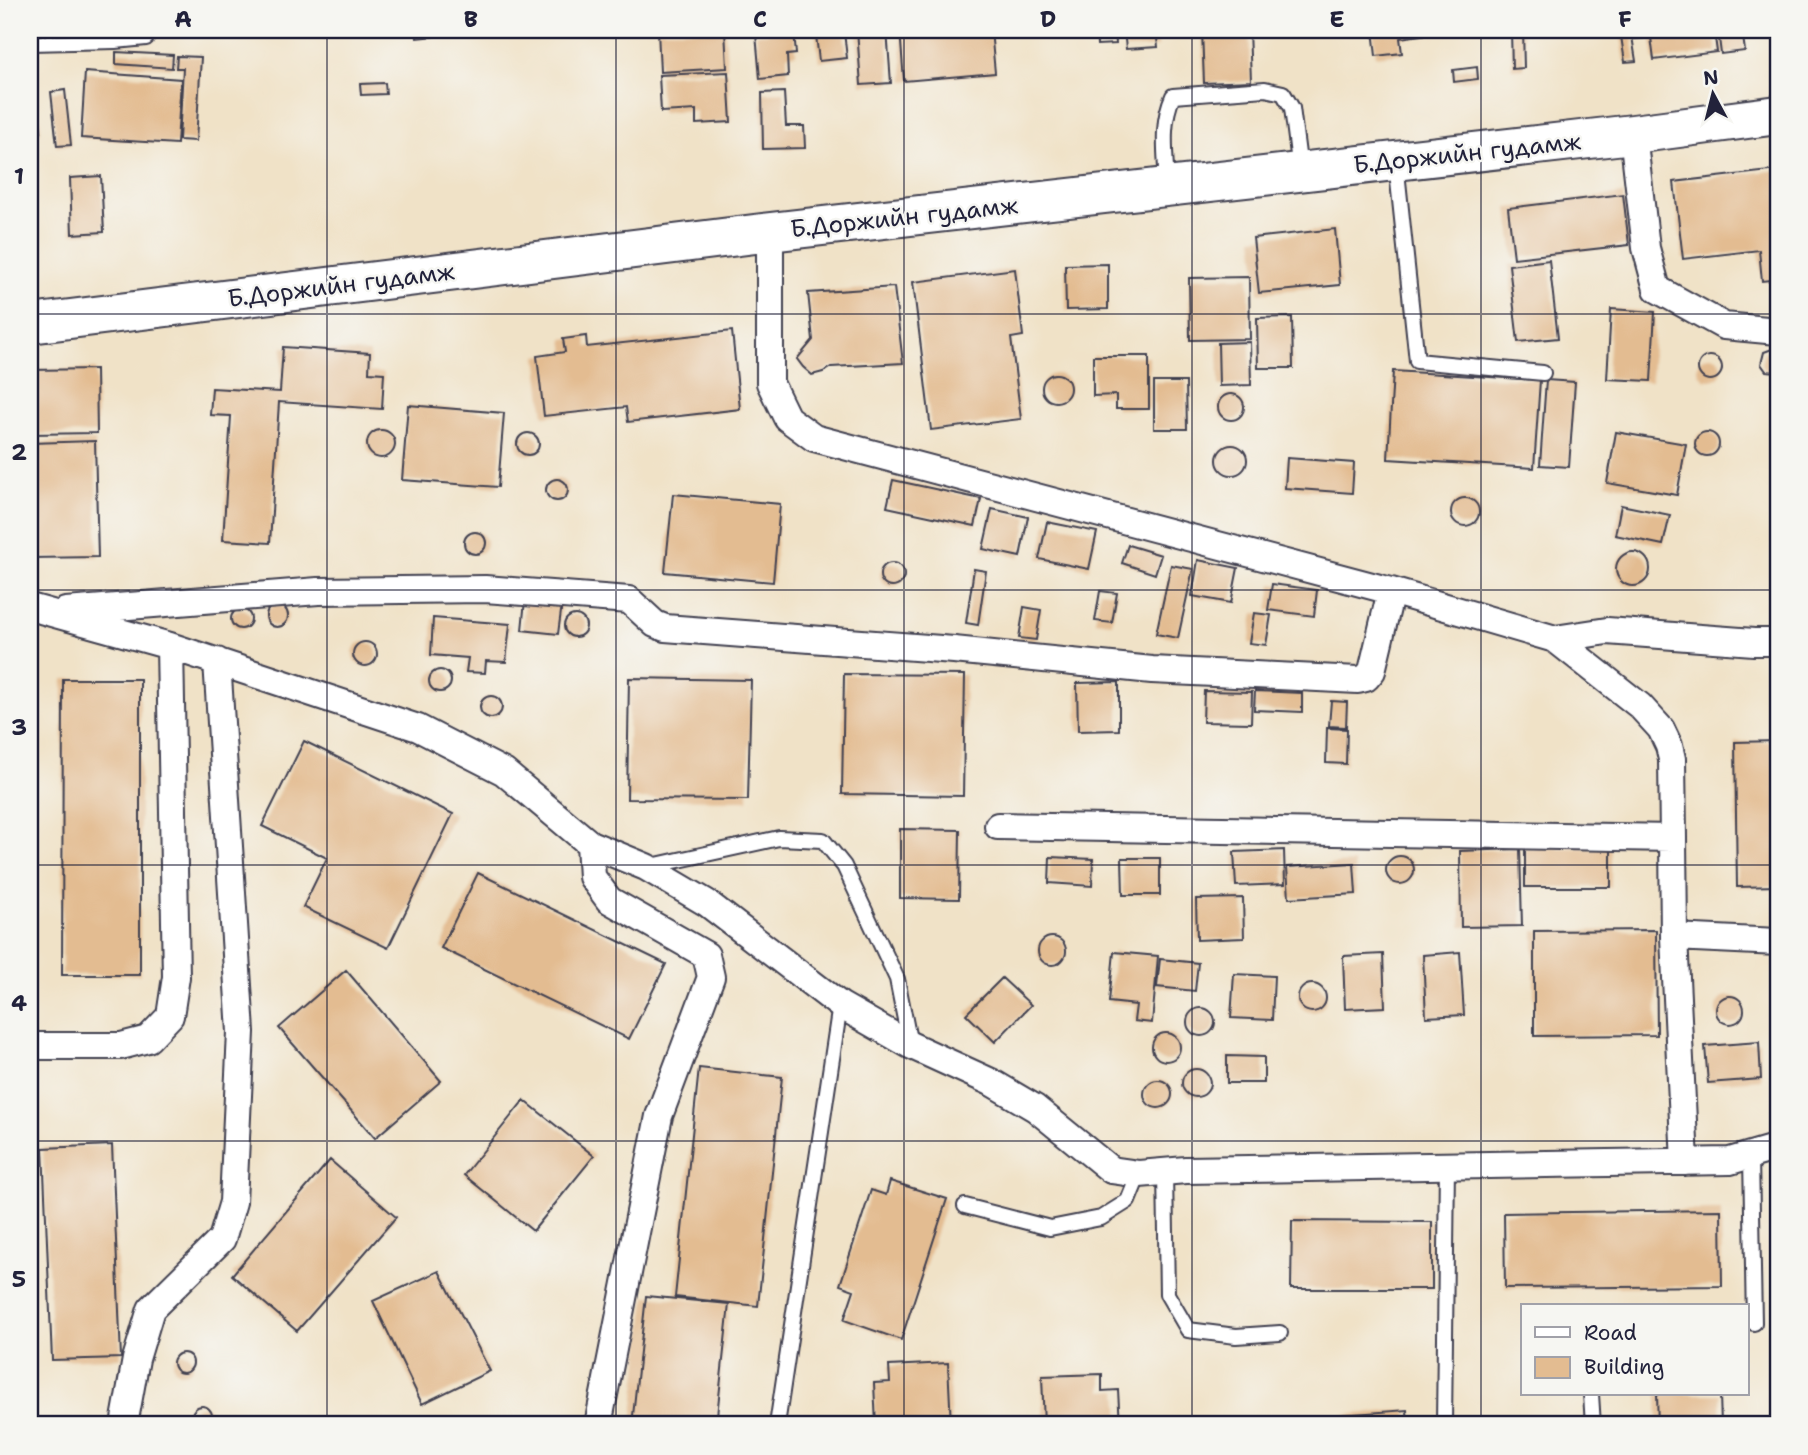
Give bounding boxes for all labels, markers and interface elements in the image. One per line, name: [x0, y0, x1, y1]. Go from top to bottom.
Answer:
text: A: [174, 4, 192, 34]
text: B: [464, 4, 478, 34]
text: C: [753, 4, 767, 34]
text: D: [1040, 4, 1056, 34]
text: E: [1329, 4, 1345, 34]
text: F: [1618, 4, 1632, 34]
north arrow: [1678, 60, 1748, 130]
text: N: [1702, 64, 1720, 91]
street label: Б.Доржийн гудамж: [1352, 125, 1582, 181]
text: 1: [14, 161, 24, 191]
street label: Б.Доржийн гудамж: [789, 189, 1019, 245]
street label: Б.Доржийн гудамж: [226, 255, 456, 315]
text: 2: [11, 437, 27, 467]
text: 3: [11, 712, 27, 742]
text: 4: [11, 988, 27, 1018]
text: 5: [12, 1264, 26, 1294]
legend: [1521, 1304, 1748, 1396]
text: Road: [1584, 1319, 1637, 1347]
text: Building: [1584, 1353, 1664, 1381]

